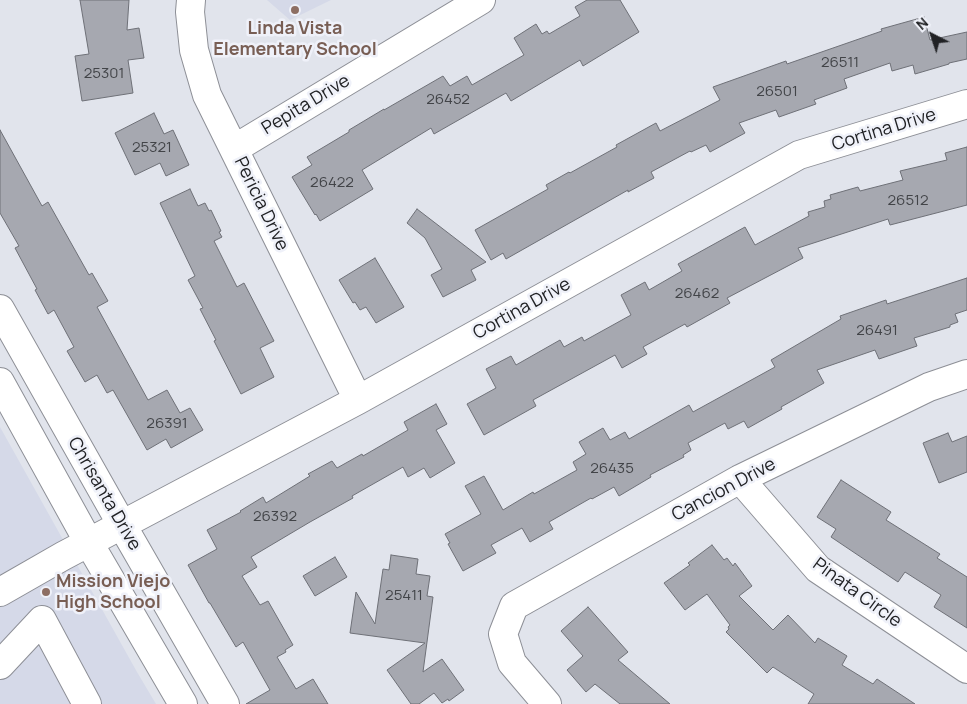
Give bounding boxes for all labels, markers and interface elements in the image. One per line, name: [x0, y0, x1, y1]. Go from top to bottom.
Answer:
marker: Linda Vista Elementary School: [289, 4, 301, 16]
north arrow: [907, 10, 957, 60]
text: N: [912, 13, 932, 34]
place label: Linda Vista Elementary School: [213, 18, 377, 60]
house number: 26511: [821, 54, 859, 72]
house number: 25301: [84, 65, 124, 83]
street label: Pepita Drive: [258, 70, 354, 140]
house number: 26501: [756, 83, 798, 101]
house number: 26452: [426, 91, 470, 109]
street label: Cortina Drive: [829, 104, 939, 156]
house number: 25321: [132, 139, 172, 157]
street label: Pericia Drive: [229, 154, 293, 254]
house number: 26422: [310, 174, 354, 192]
house number: 26512: [888, 192, 928, 210]
street label: Cortina Drive: [470, 273, 574, 345]
house number: 26462: [675, 285, 719, 303]
house number: 26491: [856, 322, 898, 340]
house number: 26391: [146, 415, 188, 433]
street label: Chrisanta Drive: [63, 433, 145, 555]
street label: Cancion Drive: [668, 454, 780, 526]
house number: 26435: [590, 460, 634, 478]
house number: 26392: [253, 508, 297, 526]
street label: Pinata Circle: [808, 554, 906, 632]
place label: Mission Viejo High School: [56, 571, 170, 614]
marker: Mission Viejo High School: [40, 586, 52, 598]
house number: 25411: [385, 587, 423, 605]

